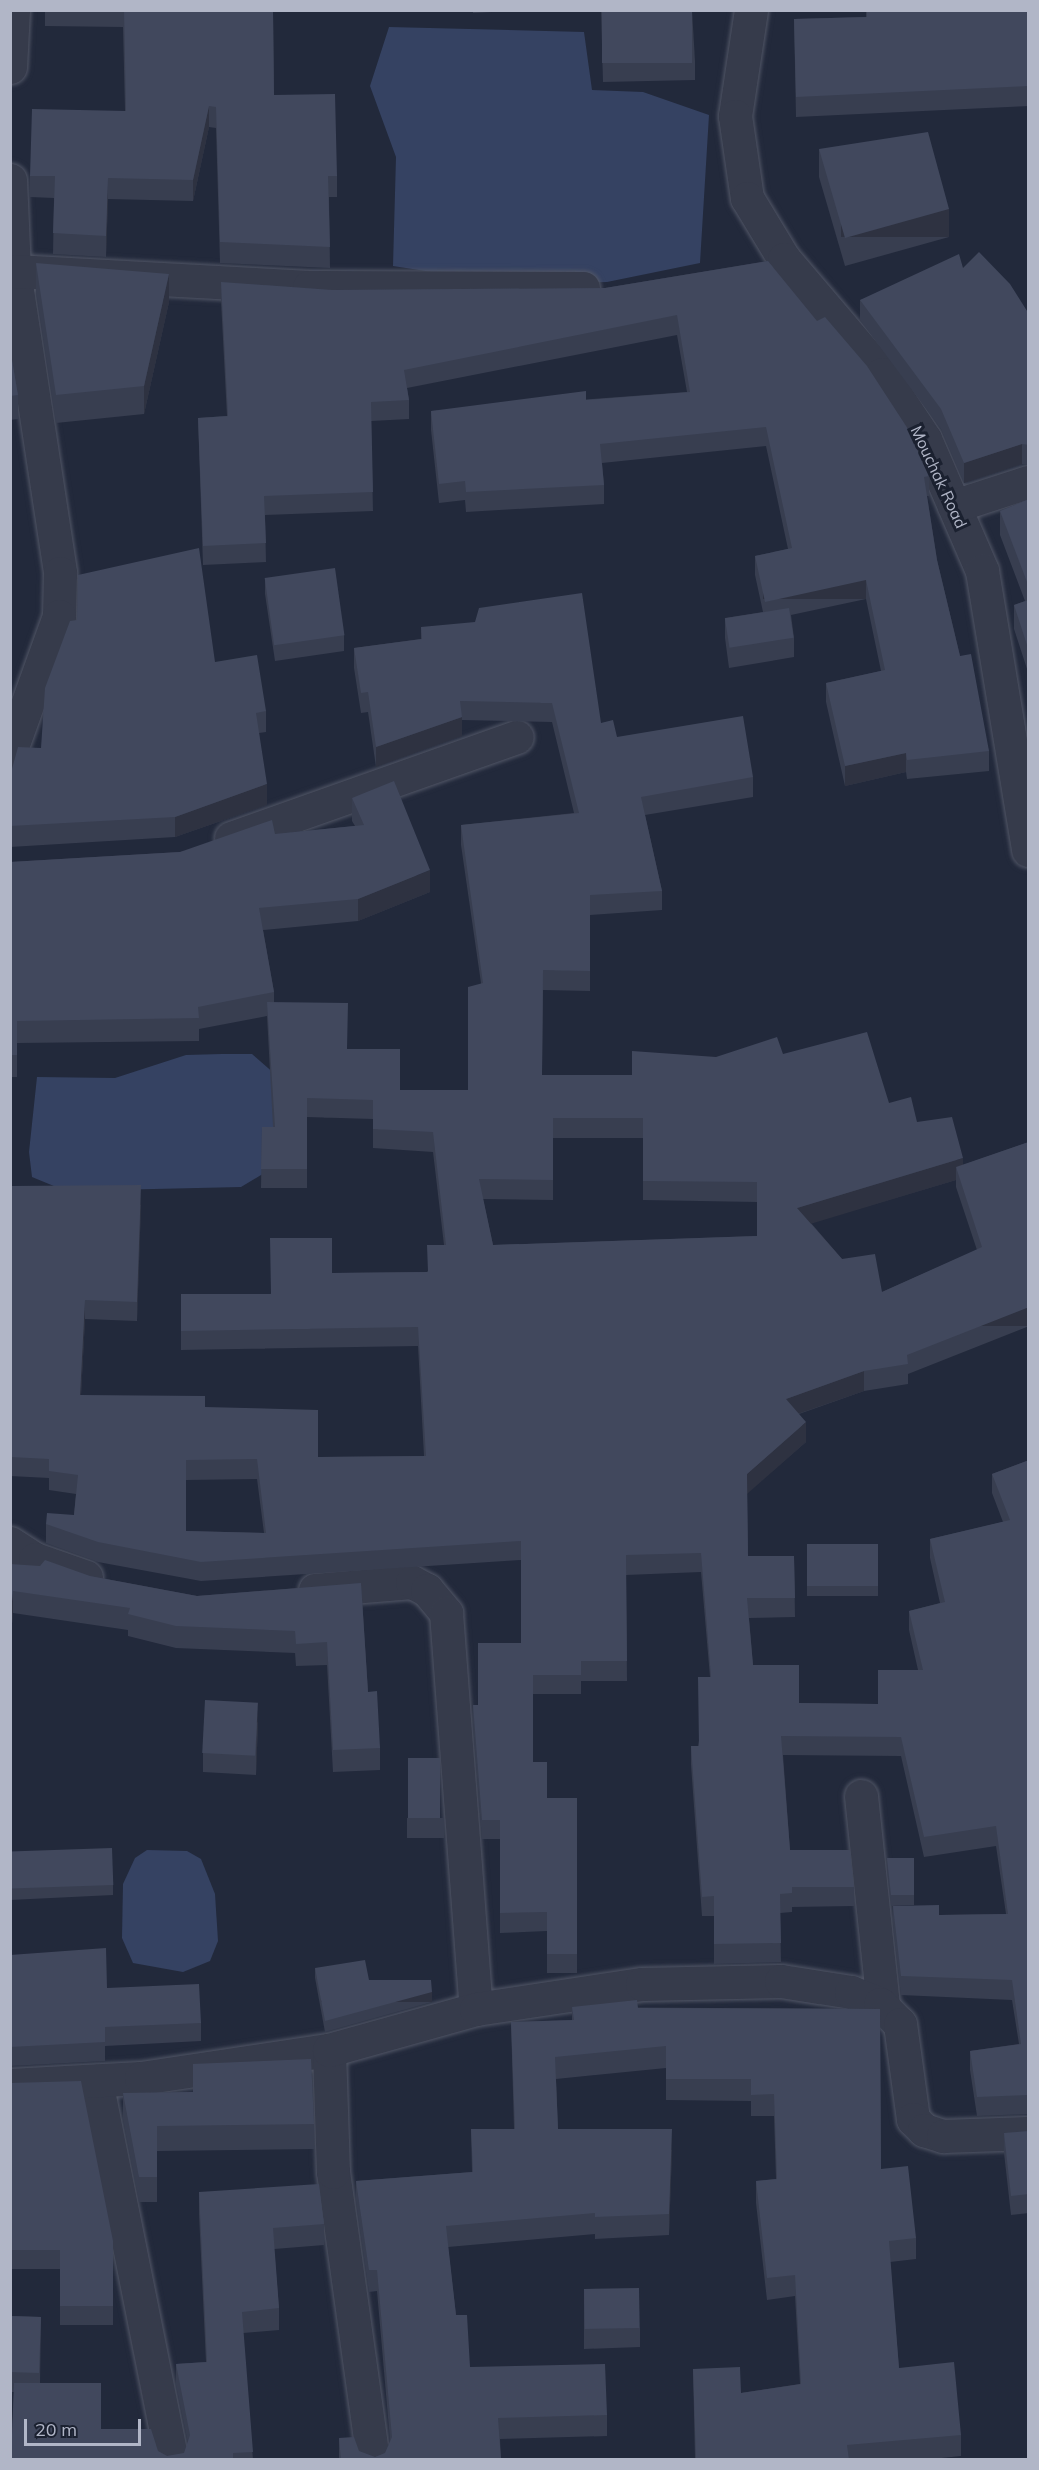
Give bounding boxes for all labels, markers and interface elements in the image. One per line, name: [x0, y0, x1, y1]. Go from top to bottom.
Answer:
street label: Mouchak Road: [907, 423, 971, 531]
scale bar: [27, 2407, 144, 2445]
text: 20 m: [35, 2418, 77, 2441]

